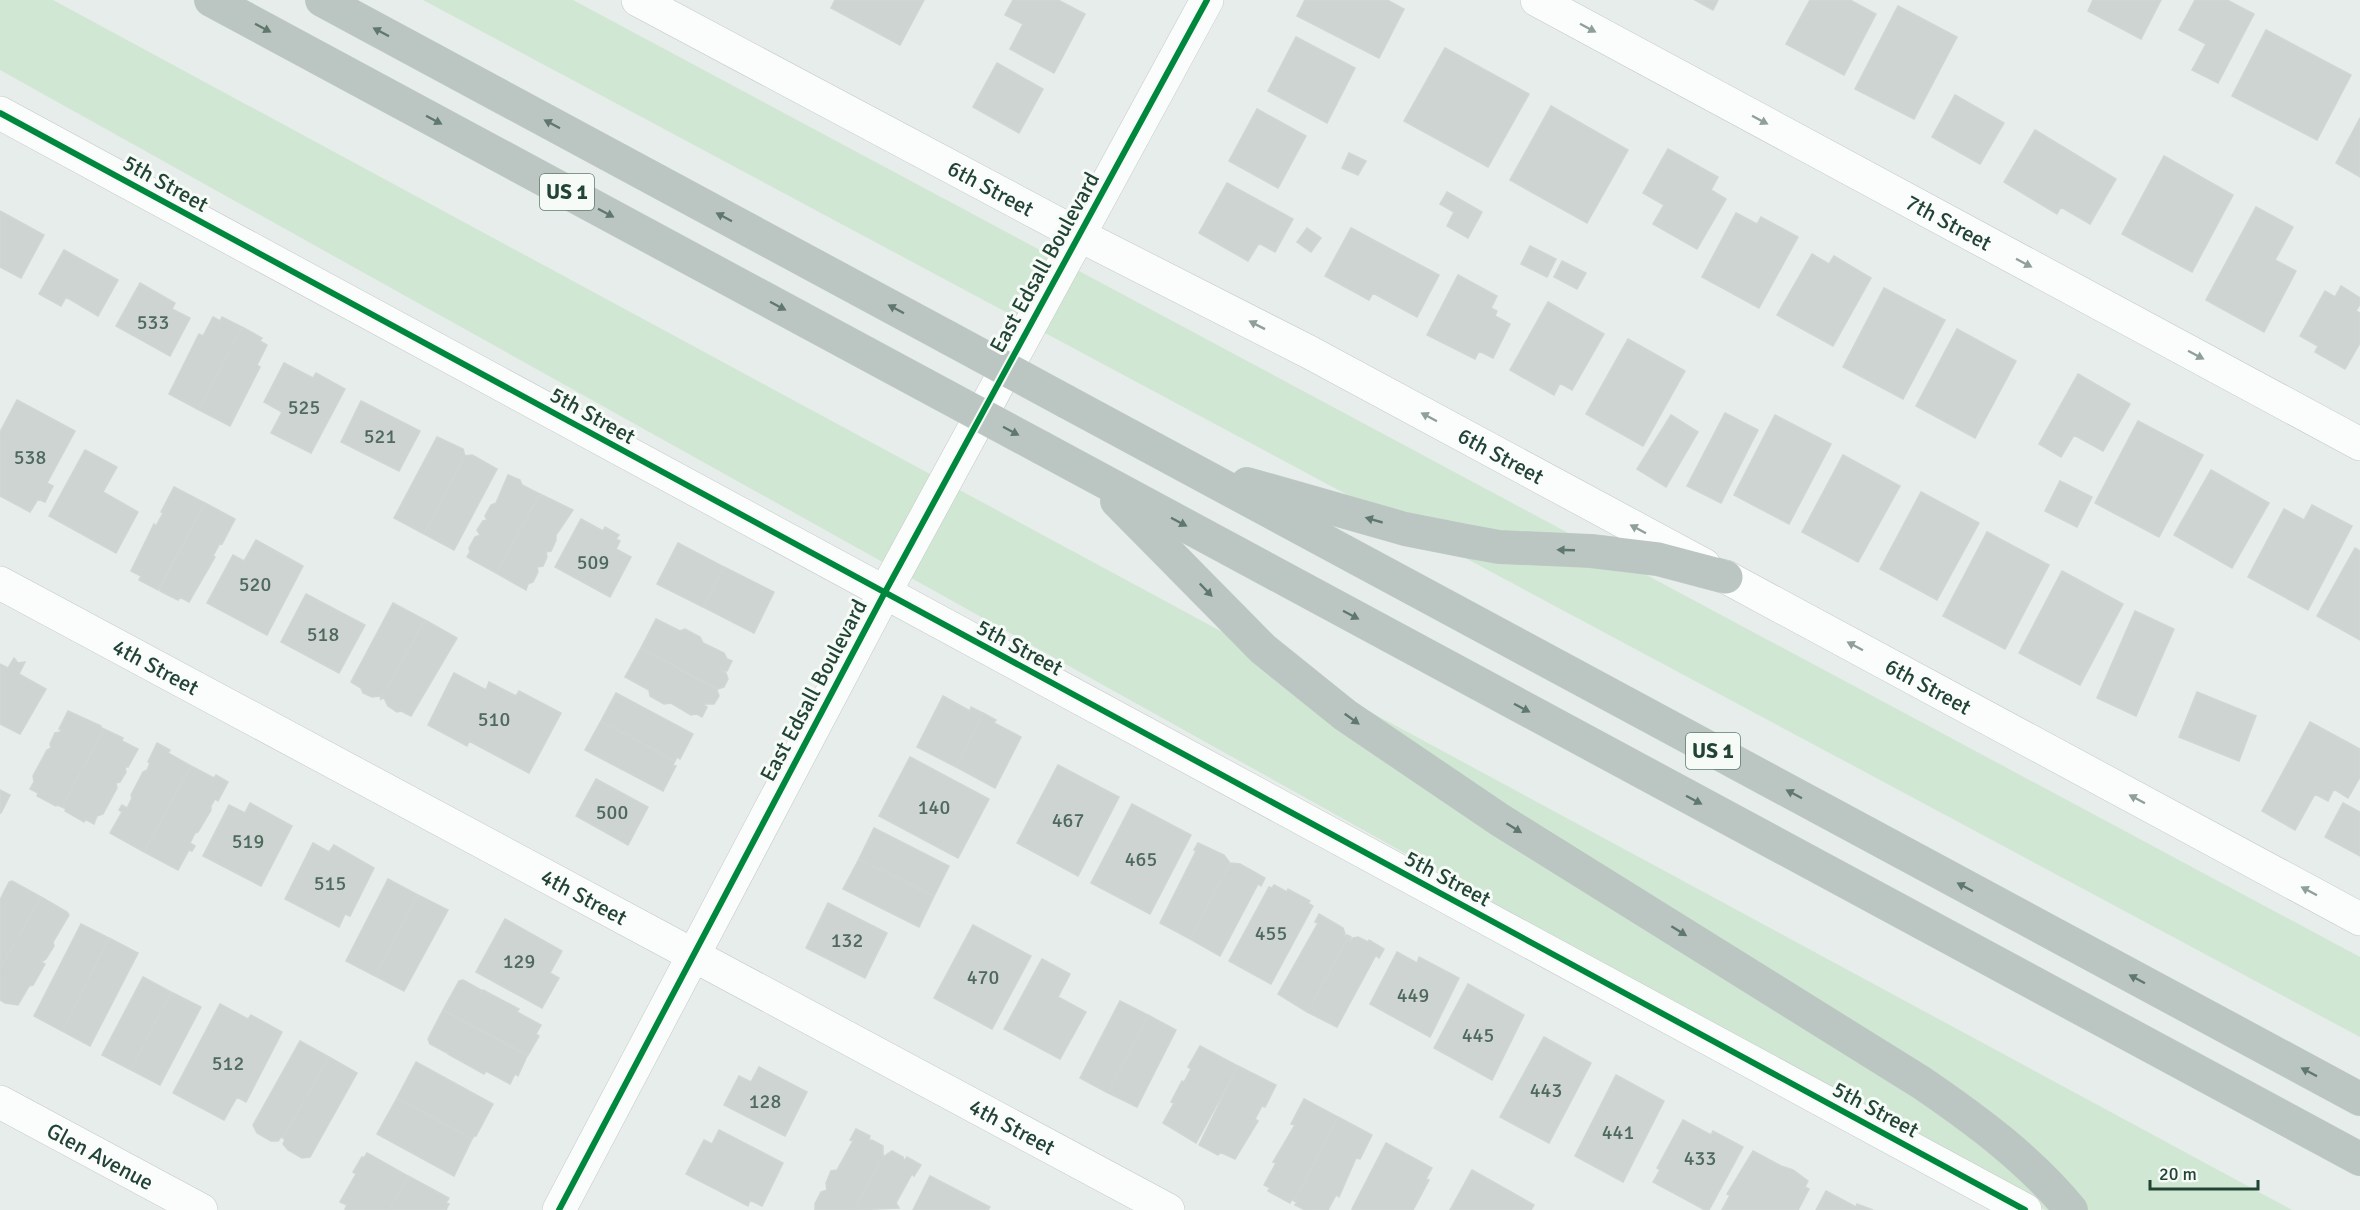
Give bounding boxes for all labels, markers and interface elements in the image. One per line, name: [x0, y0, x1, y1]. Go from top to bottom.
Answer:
one-way arrow: [255, 23, 272, 33]
one-way arrow: [1580, 23, 1597, 33]
one-way arrow: [372, 27, 389, 37]
one-way arrow: [426, 115, 443, 125]
one-way arrow: [1752, 115, 1769, 125]
one-way arrow: [544, 119, 561, 129]
street label: 5th Street: [118, 149, 214, 218]
street label: 6th Street: [943, 155, 1039, 223]
street label: East Edsall Boulevard: [984, 167, 1105, 357]
road number: US 1: [540, 174, 594, 210]
street label: 7th Street: [1901, 189, 1997, 257]
one-way arrow: [598, 208, 615, 218]
one-way arrow: [715, 212, 732, 222]
one-way arrow: [2016, 258, 2033, 268]
one-way arrow: [769, 301, 786, 311]
one-way arrow: [887, 304, 904, 314]
house number: 533: [137, 310, 169, 335]
one-way arrow: [1248, 321, 1266, 331]
one-way arrow: [2187, 350, 2204, 360]
street label: 5th Street: [545, 381, 641, 450]
house number: 525: [288, 395, 320, 420]
one-way arrow: [1421, 412, 1438, 421]
street label: 6th Street: [1453, 422, 1549, 490]
house number: 521: [364, 424, 396, 449]
one-way arrow: [1003, 426, 1020, 436]
house number: 538: [14, 445, 46, 470]
one-way arrow: [1365, 515, 1383, 524]
one-way arrow: [1171, 517, 1188, 527]
one-way arrow: [1629, 524, 1646, 534]
one-way arrow: [1556, 546, 1575, 555]
house number: 509: [577, 550, 609, 575]
house number: 520: [239, 572, 271, 597]
one-way arrow: [1199, 583, 1213, 598]
street label: East Edsall Boulevard: [754, 595, 873, 786]
one-way arrow: [1342, 610, 1359, 620]
street label: 5th Street: [972, 614, 1068, 682]
house number: 518: [307, 622, 339, 647]
street label: 4th Street: [108, 633, 204, 701]
one-way arrow: [1846, 641, 1863, 651]
street label: 6th Street: [1881, 652, 1976, 721]
one-way arrow: [1514, 703, 1531, 713]
house number: 510: [478, 707, 510, 732]
one-way arrow: [1344, 713, 1359, 725]
road number: US 1: [1686, 733, 1740, 769]
one-way arrow: [1785, 789, 1802, 799]
one-way arrow: [2128, 794, 2145, 804]
house number: 140: [918, 795, 950, 820]
one-way arrow: [1686, 795, 1703, 805]
house number: 500: [596, 800, 628, 825]
house number: 467: [1052, 808, 1084, 833]
one-way arrow: [1505, 823, 1522, 834]
house number: 519: [232, 829, 264, 854]
street label: 5th Street: [1400, 845, 1496, 913]
house number: 465: [1125, 847, 1157, 872]
street label: 4th Street: [536, 863, 632, 931]
house number: 515: [314, 871, 346, 896]
one-way arrow: [1956, 882, 1973, 892]
one-way arrow: [2300, 886, 2317, 896]
house number: 455: [1255, 921, 1287, 946]
one-way arrow: [1671, 926, 1687, 937]
house number: 132: [831, 928, 863, 953]
house number: 129: [503, 949, 535, 974]
house number: 470: [967, 965, 999, 990]
one-way arrow: [2128, 974, 2145, 984]
house number: 449: [1397, 983, 1429, 1008]
house number: 445: [1462, 1023, 1494, 1048]
house number: 512: [212, 1051, 244, 1076]
one-way arrow: [2300, 1067, 2317, 1077]
street label: 5th Street: [1828, 1076, 1924, 1144]
house number: 443: [1530, 1078, 1562, 1103]
house number: 128: [749, 1089, 781, 1114]
street label: 4th Street: [964, 1093, 1060, 1161]
street label: Glen Avenue: [42, 1117, 158, 1196]
house number: 441: [1602, 1120, 1634, 1145]
house number: 433: [1684, 1146, 1716, 1171]
scale bar: [2150, 1153, 2258, 1191]
text: 20 m: [2159, 1163, 2197, 1185]

